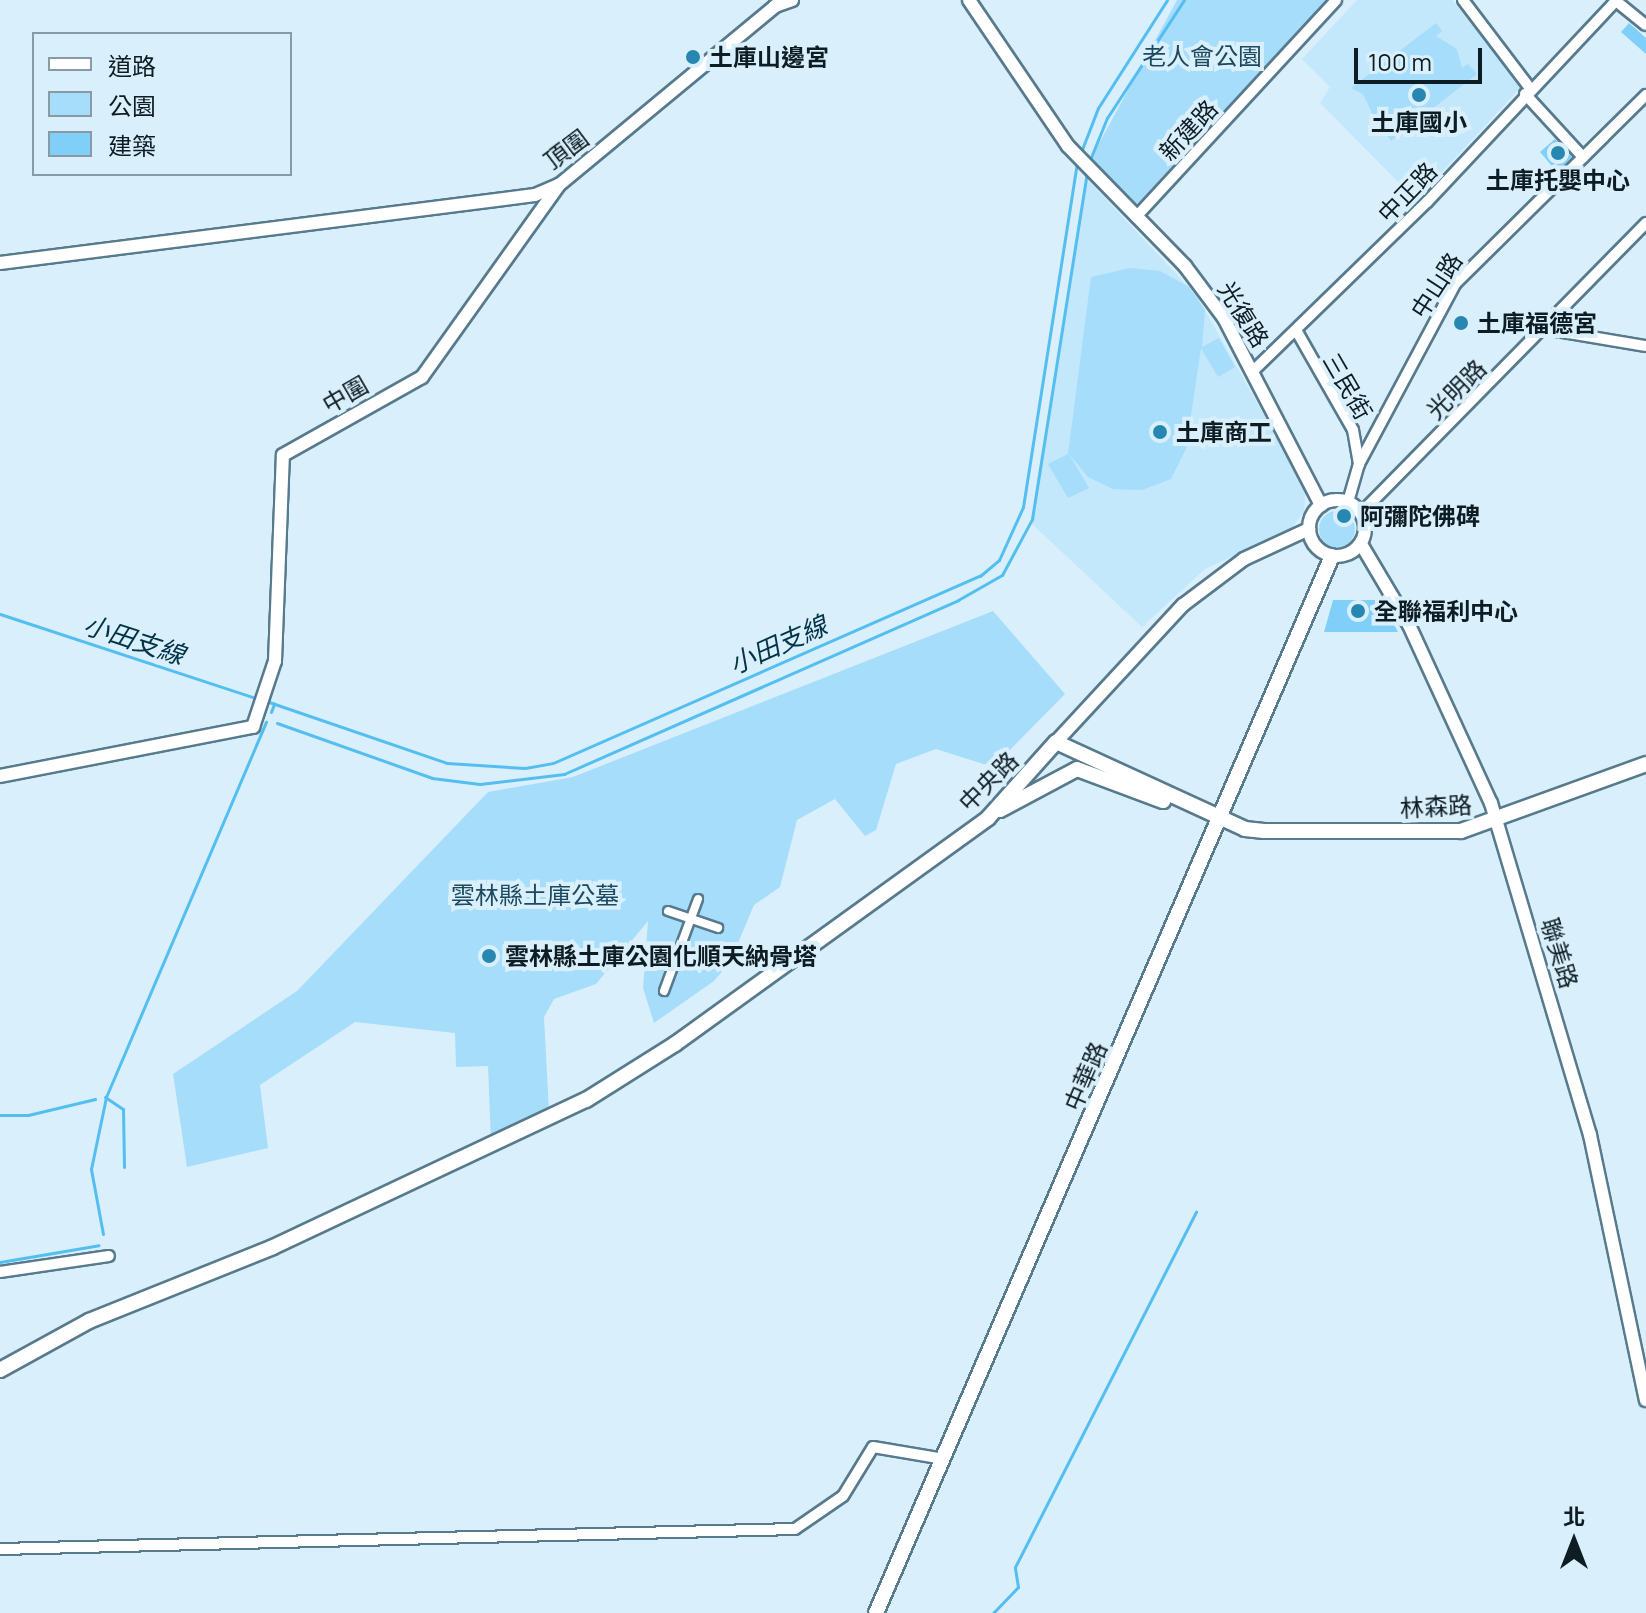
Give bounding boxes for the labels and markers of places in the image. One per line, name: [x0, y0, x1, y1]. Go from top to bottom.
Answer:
place label: 土庫山邊宮: [709, 43, 829, 71]
marker: 土庫山邊宮: [684, 48, 702, 66]
marker: 土庫國小: [1410, 86, 1428, 104]
place label: 土庫國小: [1371, 108, 1467, 136]
marker: 土庫托嬰中心: [1549, 144, 1567, 162]
place label: 土庫托嬰中心: [1486, 166, 1630, 194]
place label: 土庫福德宮: [1477, 309, 1597, 337]
marker: 土庫福德宮: [1452, 314, 1470, 332]
place label: 土庫商工: [1176, 418, 1272, 446]
marker: 土庫商工: [1151, 423, 1169, 441]
place label: 阿彌陀佛碑: [1360, 502, 1480, 530]
marker: 阿彌陀佛碑: [1335, 507, 1353, 525]
place label: 全聯福利中心: [1374, 597, 1518, 625]
marker: 全聯福利中心: [1349, 602, 1367, 620]
place label: 雲林縣土庫公園化順天納骨塔: [505, 942, 817, 970]
marker: 雲林縣土庫公園化順天納骨塔: [480, 947, 498, 965]

